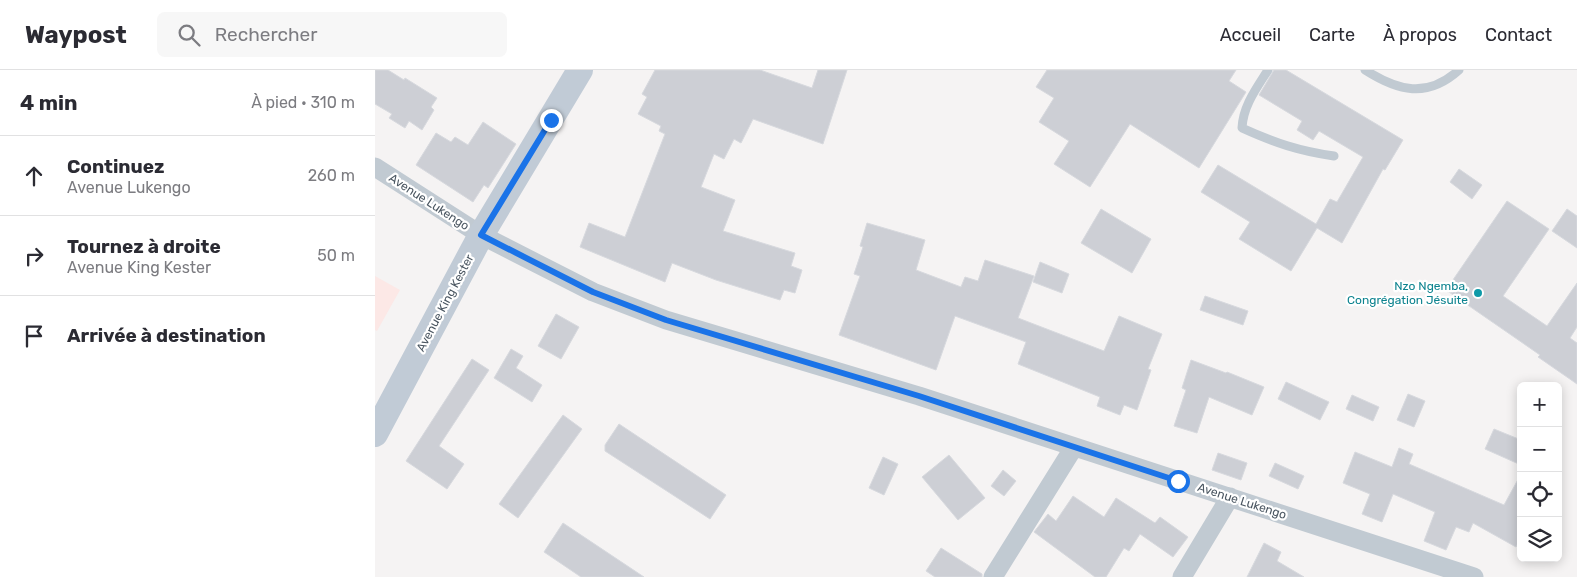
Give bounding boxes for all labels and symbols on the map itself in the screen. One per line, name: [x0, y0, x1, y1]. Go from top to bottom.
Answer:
route end: [540, 109, 563, 132]
street label: Avenue Lukengo: [386, 171, 472, 233]
street label: Avenue King Kester: [413, 252, 477, 354]
place label: Nzo Ngemba, Congrégation Jésuite: [1347, 279, 1468, 307]
marker: Nzo Ngemba, Congrégation Jésuite: [1472, 287, 1484, 299]
route start: [1167, 470, 1190, 493]
street label: Avenue Lukengo: [1196, 480, 1288, 522]

